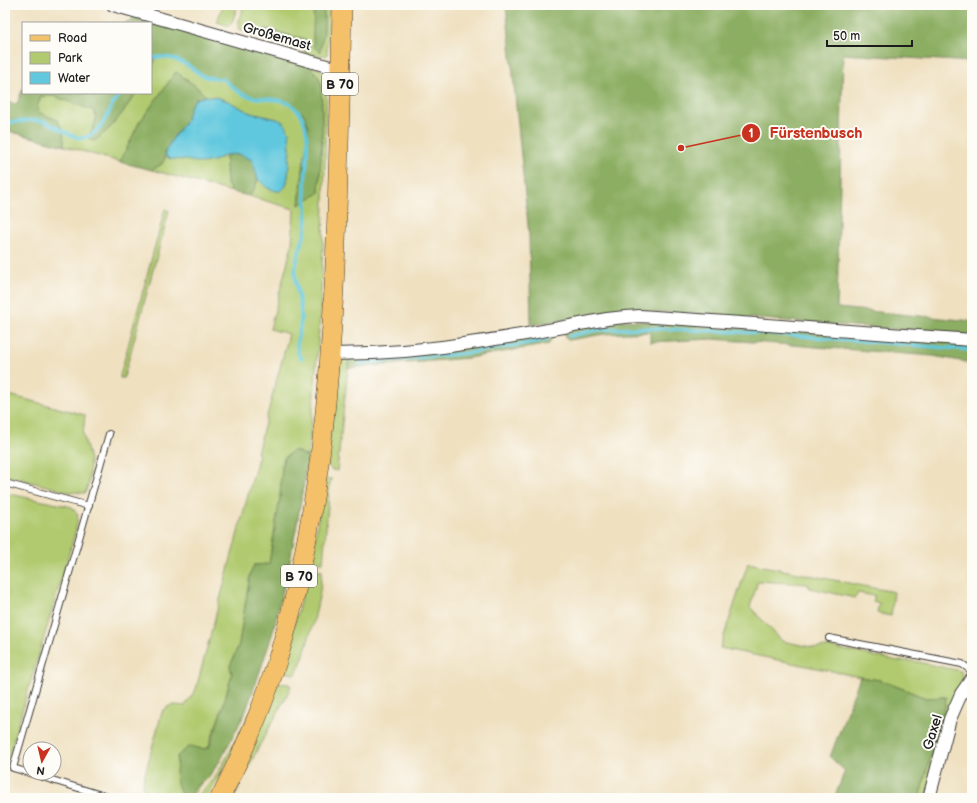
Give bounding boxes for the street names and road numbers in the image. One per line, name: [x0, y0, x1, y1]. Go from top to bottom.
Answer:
street label: Großemast: [241, 19, 314, 55]
road number: B 70: [322, 73, 358, 95]
road number: B 70: [281, 565, 317, 587]
street label: Gaxel: [919, 712, 946, 752]

